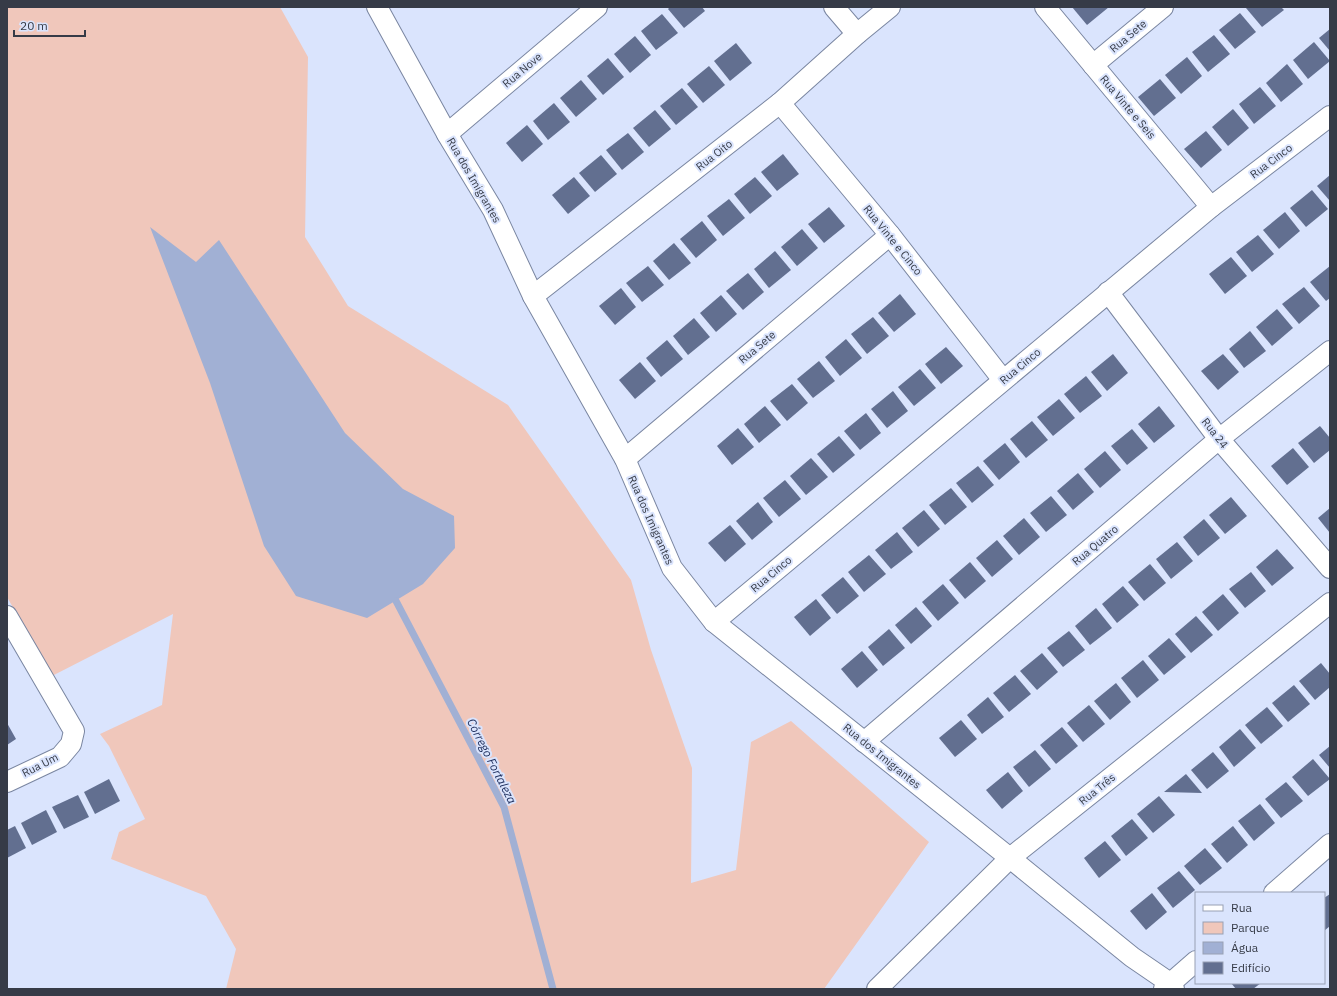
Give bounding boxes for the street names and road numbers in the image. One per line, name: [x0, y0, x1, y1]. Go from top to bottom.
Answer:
street label: Rua Sete: [1107, 16, 1149, 56]
street label: Rua Nove: [500, 50, 544, 90]
street label: Rua Vinte e Seis: [1097, 72, 1159, 142]
street label: Rua dos Imigrantes: [444, 135, 504, 225]
street label: Rua Oito: [693, 136, 735, 174]
street label: Rua Cinco: [1247, 141, 1295, 181]
street label: Rua Vinte e Cinco: [860, 202, 926, 278]
street label: Rua Sete: [736, 327, 778, 367]
street label: Rua Cinco: [997, 345, 1043, 387]
street label: Rua 24: [1199, 415, 1232, 451]
street label: Rua dos Imigrantes: [625, 473, 677, 567]
street label: Rua Quatro: [1069, 522, 1121, 568]
street label: Rua Cinco: [748, 553, 794, 595]
street label: Rua dos Imigrantes: [840, 720, 924, 792]
street label: Rua Um: [20, 750, 60, 780]
street label: Rua Três: [1076, 770, 1118, 808]

